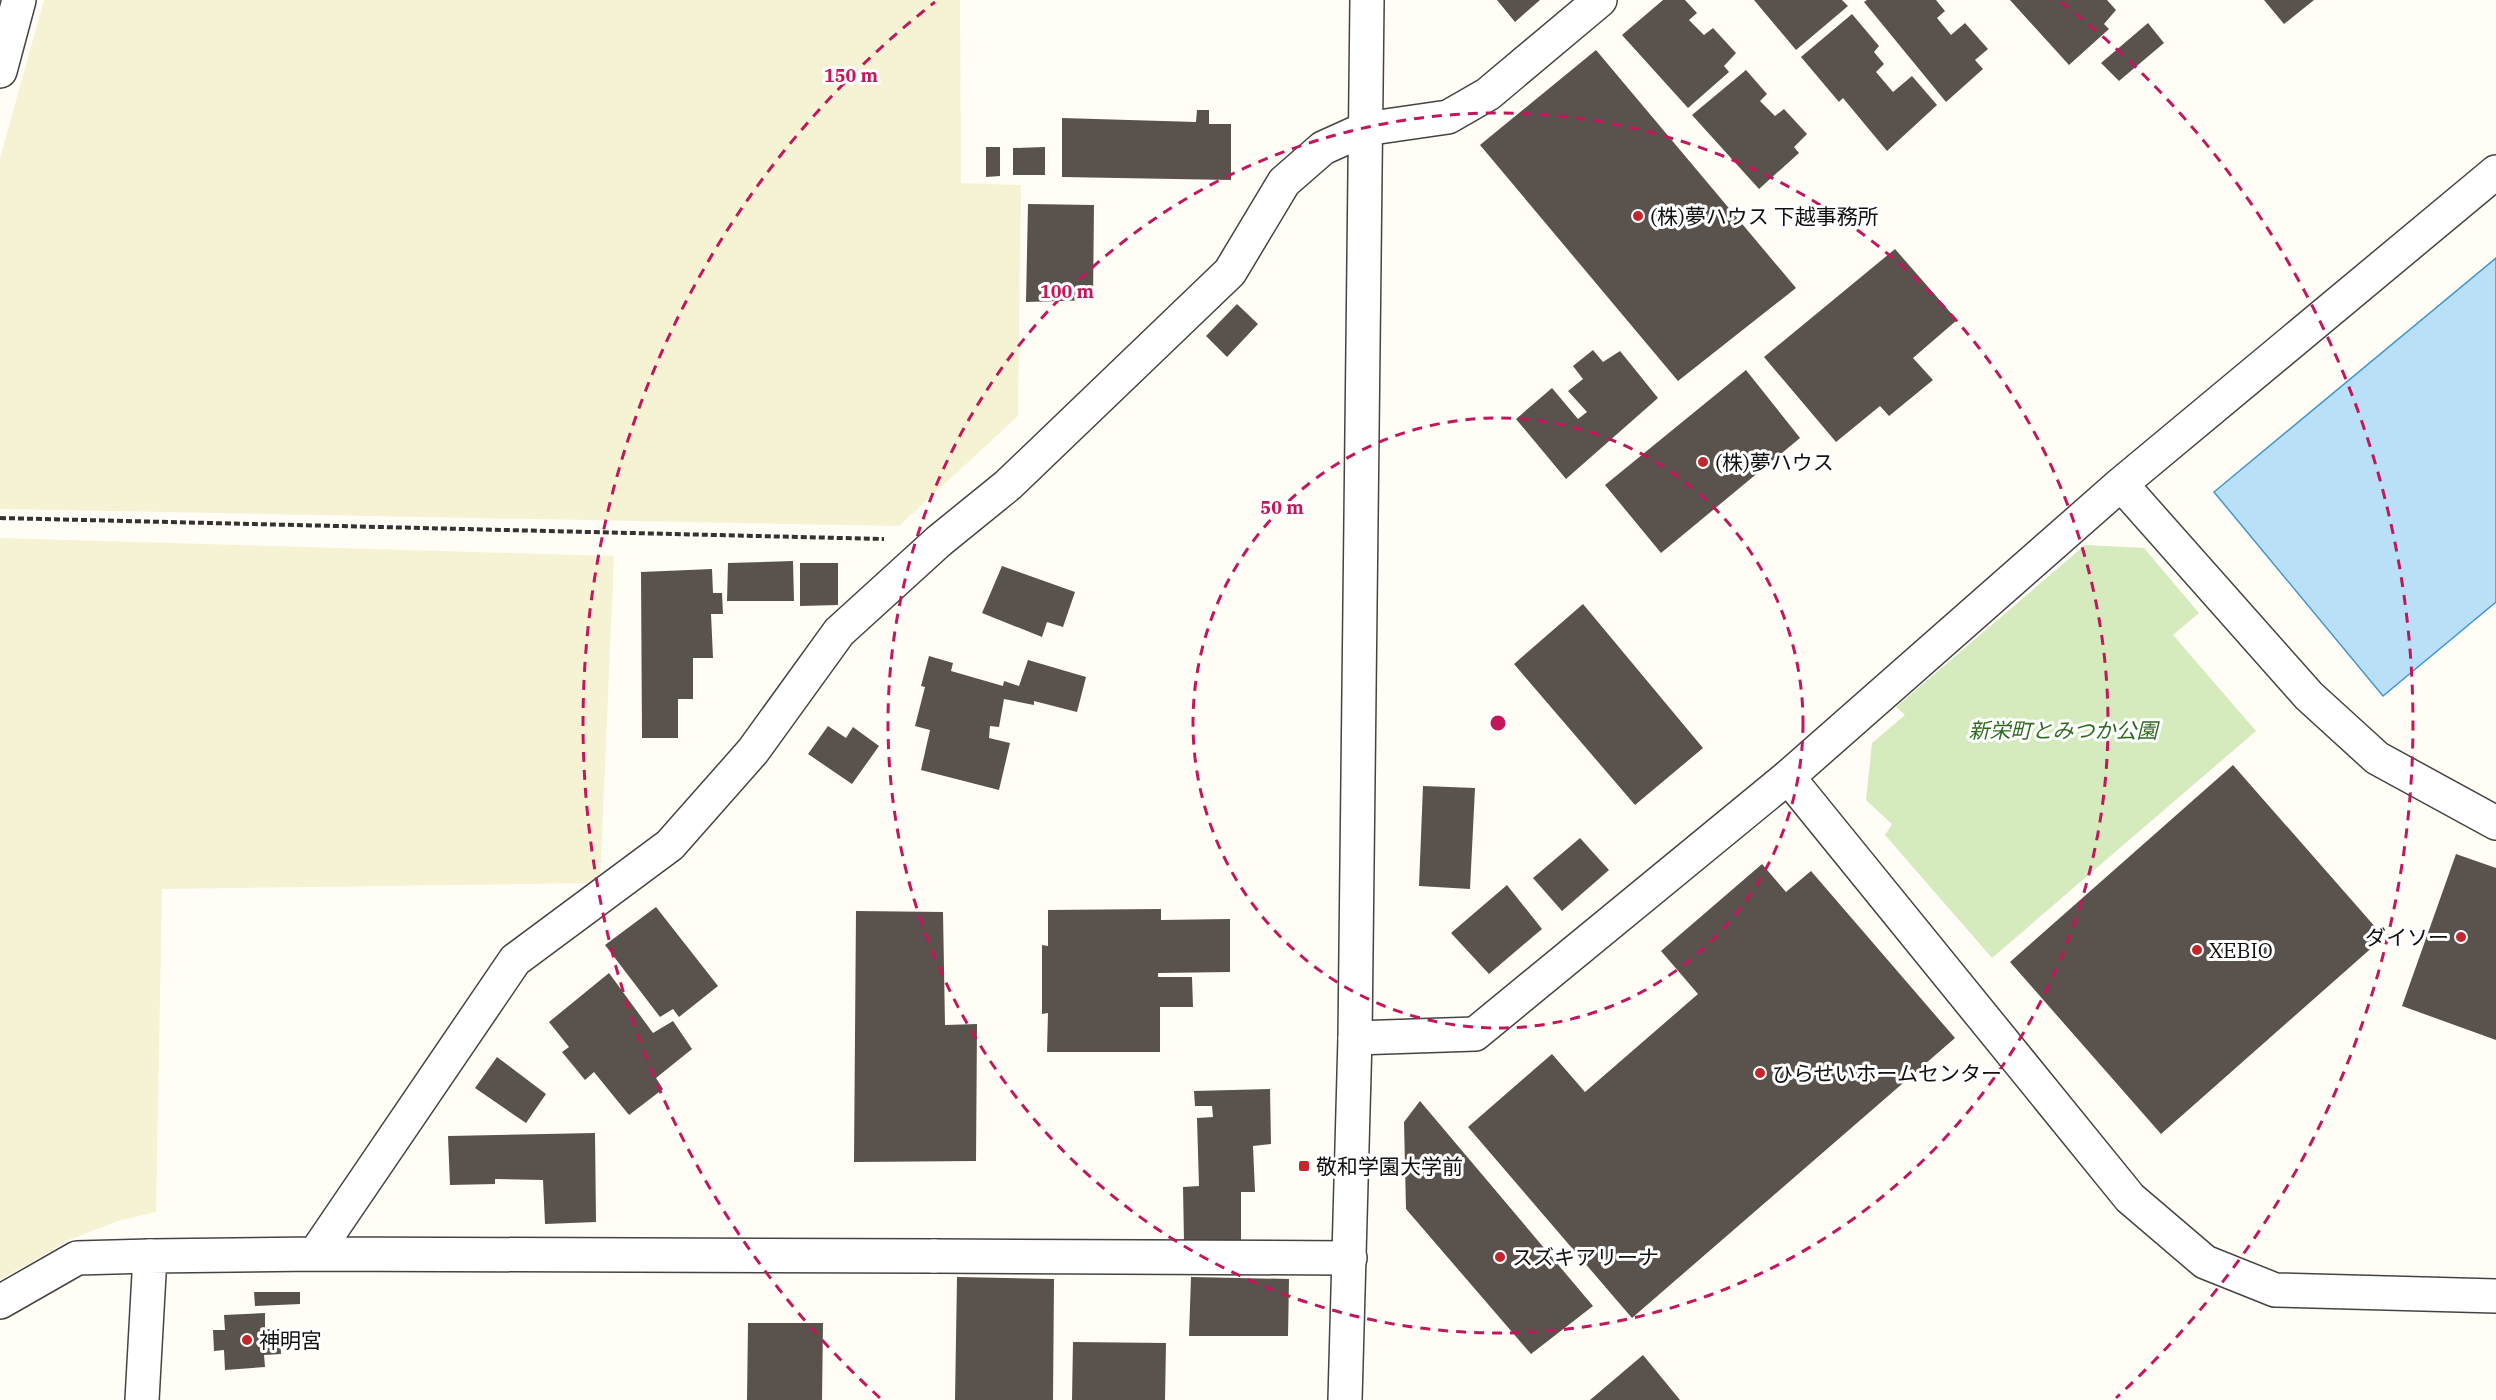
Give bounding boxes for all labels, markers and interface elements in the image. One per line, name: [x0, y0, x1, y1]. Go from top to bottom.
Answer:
text: 150 m: [824, 64, 879, 87]
place label: (株)夢ハウス 下越事務所: [1650, 202, 1879, 230]
marker: (株)夢ハウス 下越事務所: [1631, 209, 1645, 223]
text: 100 m: [1040, 280, 1095, 303]
place label: (株)夢ハウス: [1715, 448, 1834, 476]
marker: (株)夢ハウス: [1696, 455, 1710, 469]
text: 50 m: [1260, 496, 1304, 519]
centre of rings: [1488, 713, 1508, 733]
park label: 新栄町とみつか公園: [1969, 716, 2160, 744]
place label: ダイソー: [2365, 923, 2449, 951]
marker: ダイソー: [2454, 930, 2468, 944]
place label: XEBIO: [2209, 936, 2273, 964]
marker: XEBIO: [2190, 943, 2204, 957]
place label: ひらせいホームセンター: [1772, 1059, 2002, 1087]
marker: ひらせいホームセンター: [1753, 1066, 1767, 1080]
place label: 敬和学園大学前: [1316, 1152, 1463, 1180]
marker: 敬和学園大学前: [1297, 1159, 1311, 1173]
place label: スズキアリーナ: [1512, 1243, 1659, 1271]
marker: スズキアリーナ: [1493, 1250, 1507, 1264]
place label: 神明宮: [259, 1326, 322, 1354]
marker: 神明宮: [240, 1333, 254, 1347]

